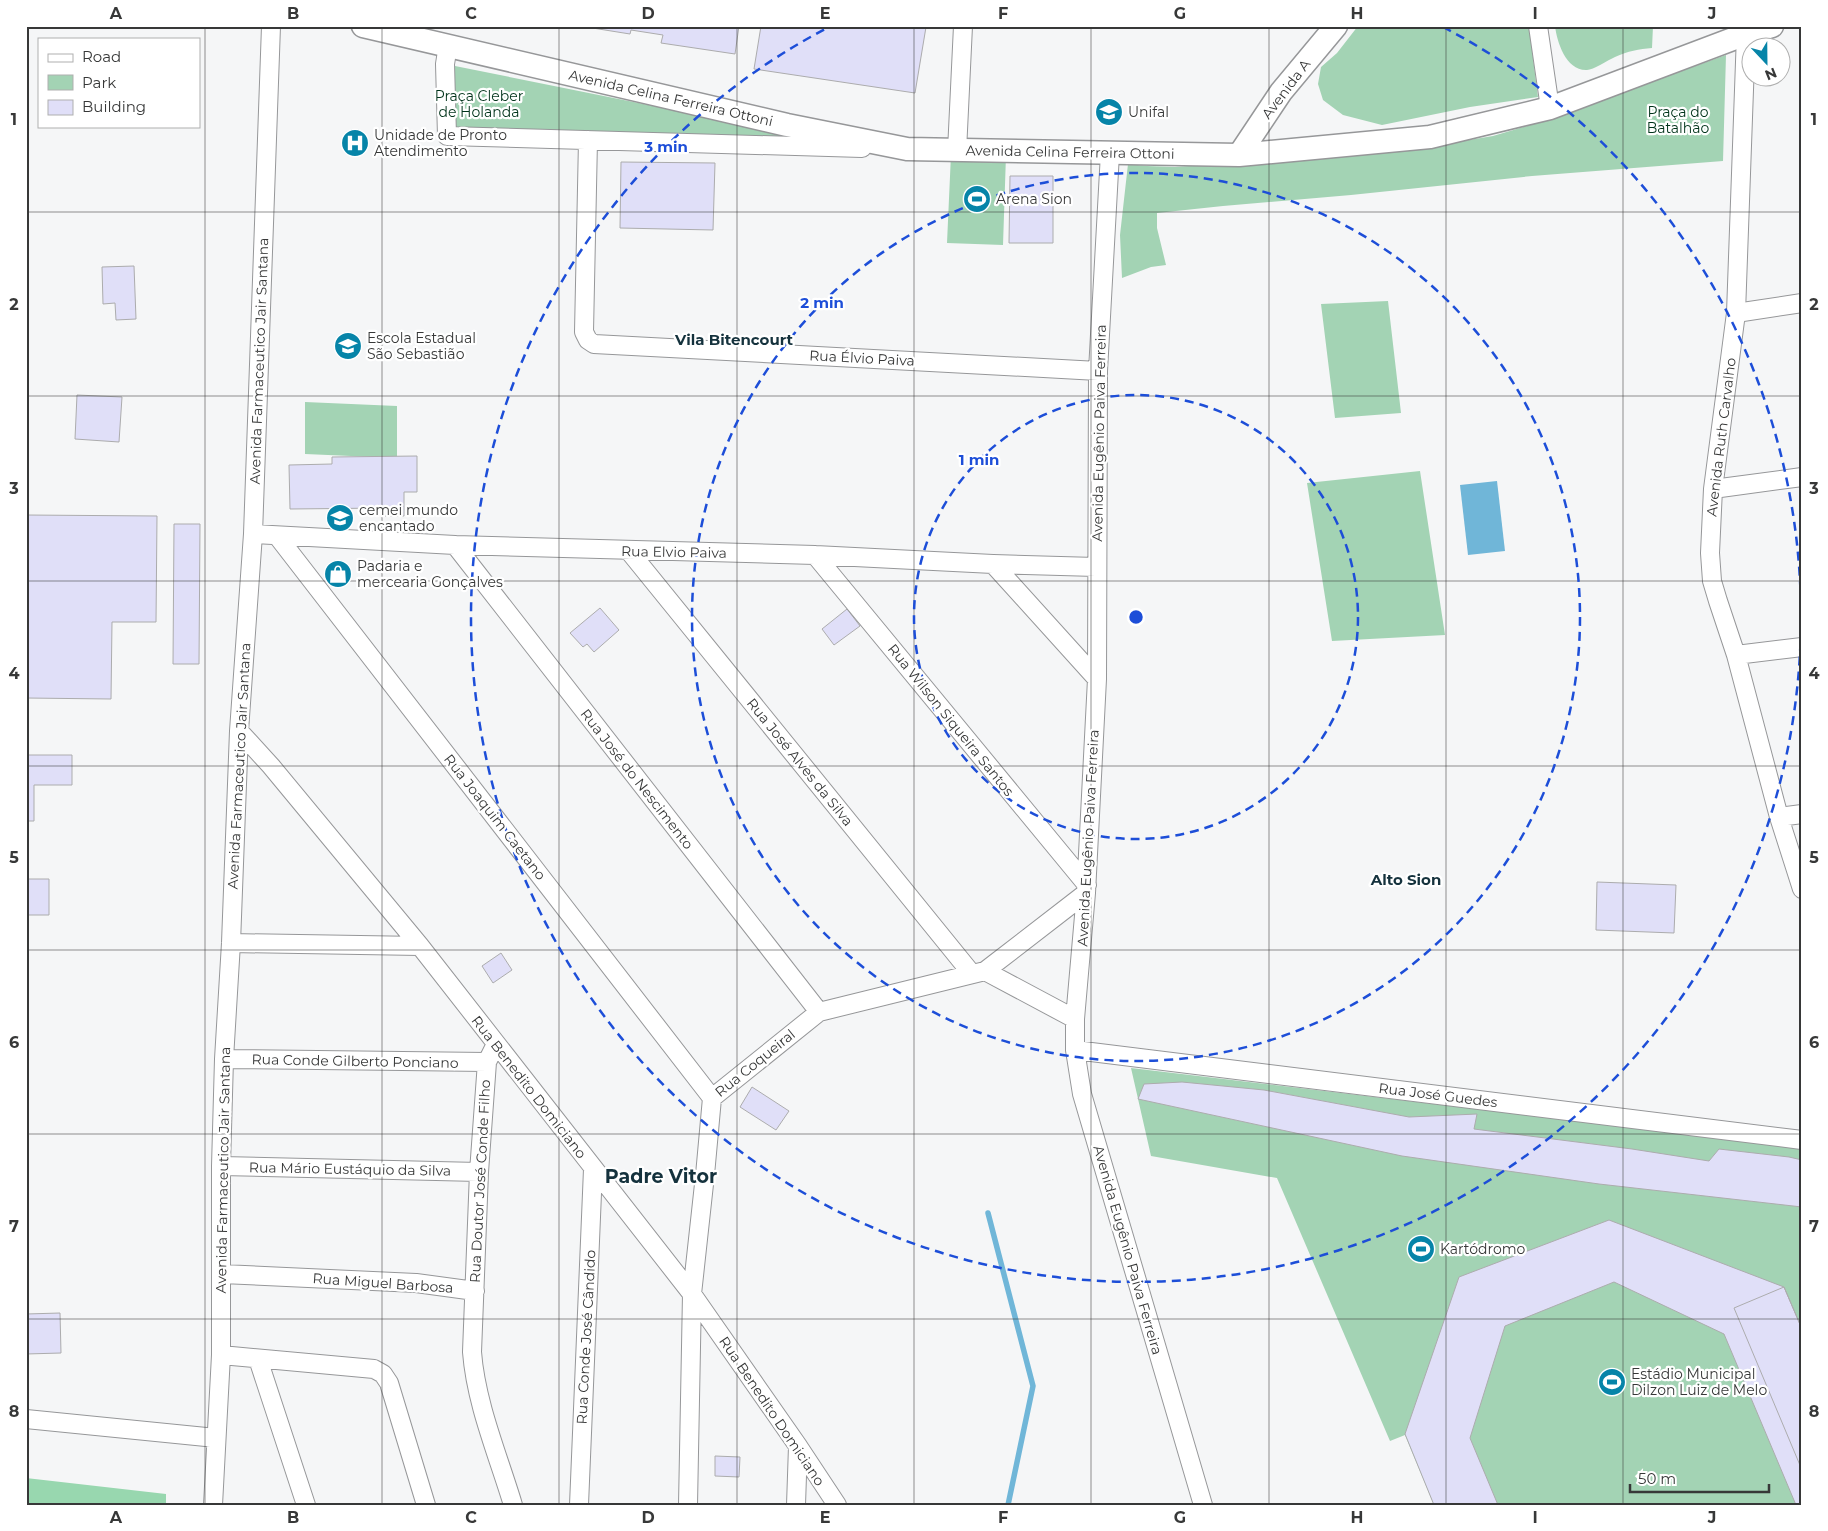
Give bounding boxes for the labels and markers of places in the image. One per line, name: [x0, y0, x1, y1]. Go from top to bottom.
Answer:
school or university icon: Unifal: [1094, 97, 1124, 127]
place label: Unifal: [1128, 103, 1169, 121]
place label: Unidade de Pronto Atendimento: [374, 126, 507, 160]
hospital icon: Unidade de Pronto Atendimento: [340, 128, 370, 158]
sports icon: Arena Sion: [962, 184, 992, 214]
place label: Arena Sion: [996, 190, 1072, 208]
place label: Escola Estadual São Sebastião: [367, 329, 476, 363]
school or university icon: Escola Estadual São Sebastião: [333, 331, 363, 361]
place label: cemei mundo encantado: [359, 501, 458, 535]
school or university icon: cemei mundo encantado: [325, 503, 355, 533]
place label: Padaria e mercearia Gonçalves: [357, 557, 503, 591]
shop icon: Padaria e mercearia Gonçalves: [323, 559, 353, 589]
centre of rings: [1127, 608, 1145, 626]
sports icon: Kartódromo: [1406, 1234, 1436, 1264]
place label: Kartódromo: [1440, 1240, 1526, 1258]
place label: Estádio Municipal Dilzon Luiz de Melo: [1631, 1365, 1767, 1399]
sports icon: Estádio Municipal Dilzon Luiz de Melo: [1597, 1367, 1627, 1397]

